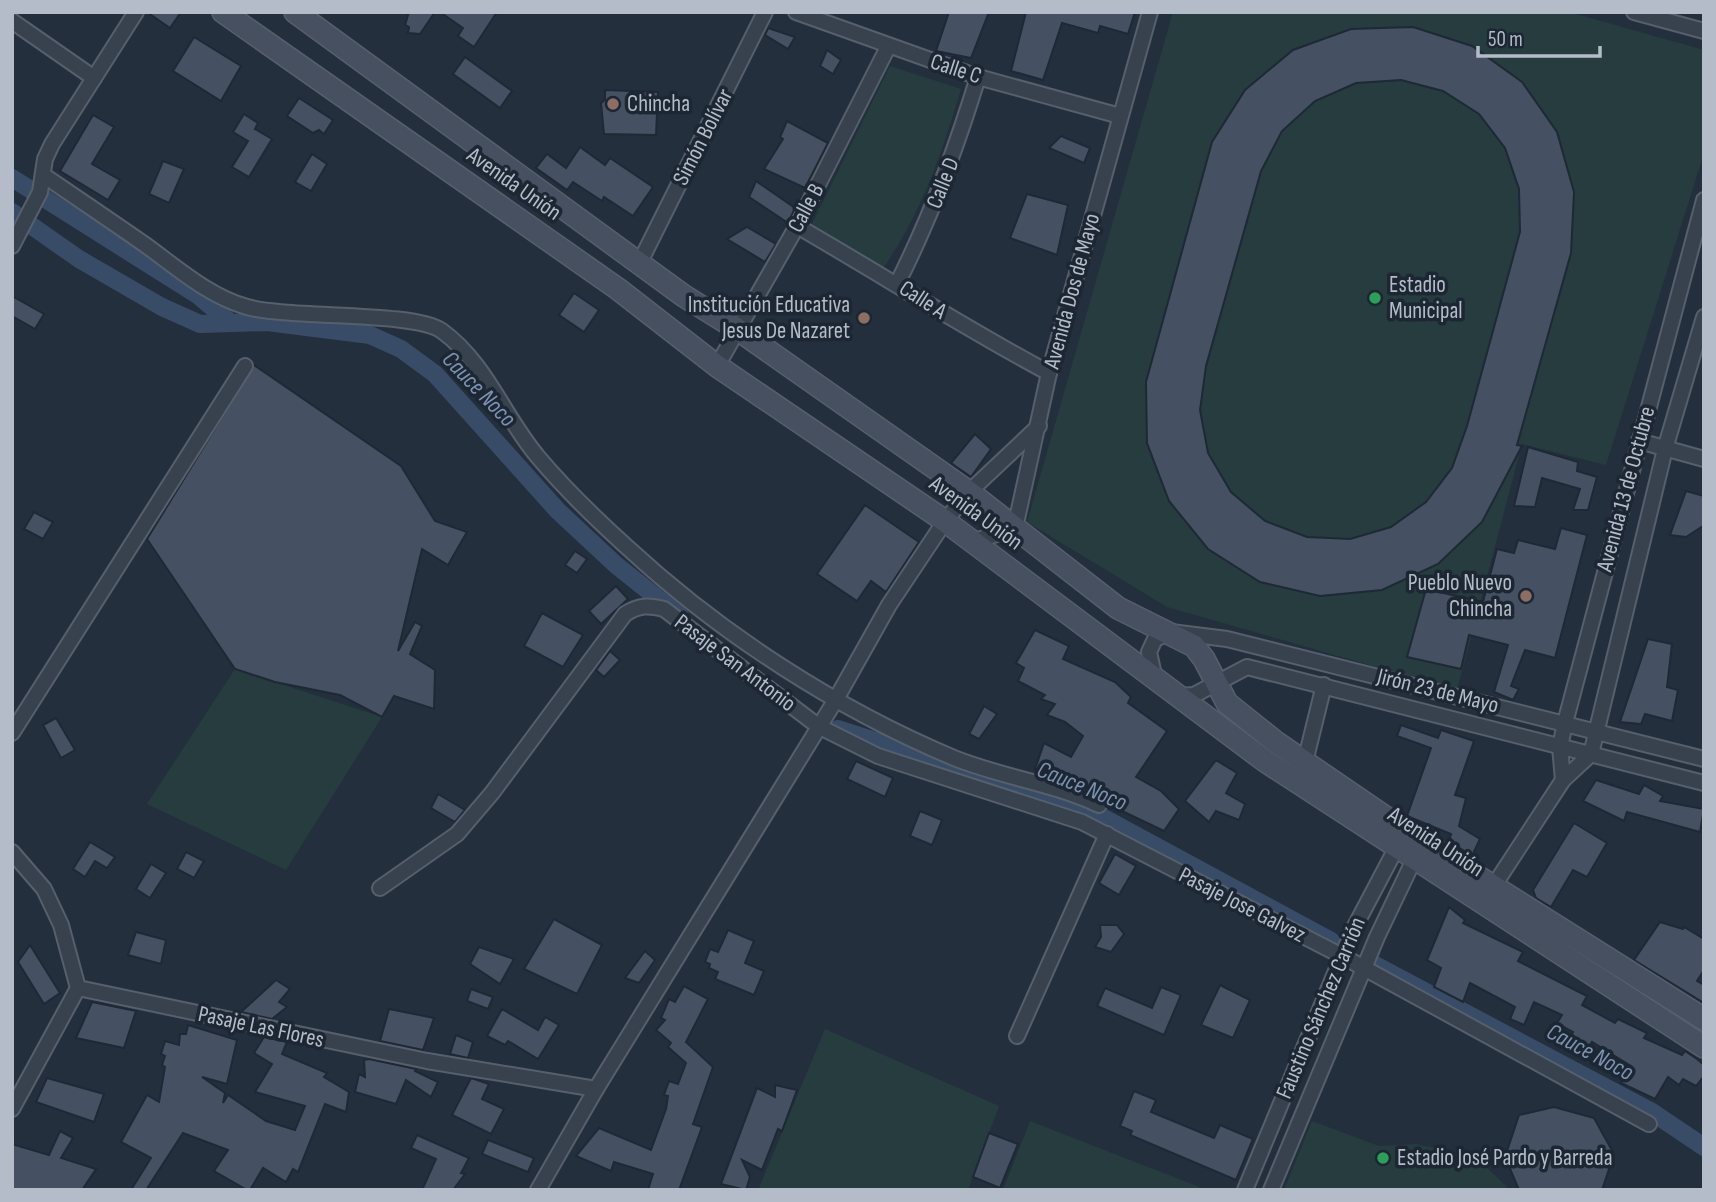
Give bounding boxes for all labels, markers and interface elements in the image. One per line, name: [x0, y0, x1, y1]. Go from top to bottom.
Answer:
scale bar: [1478, 14, 1600, 58]
text: 50 m: [1488, 27, 1523, 52]
street label: Calle C: [927, 48, 985, 90]
street label: Simón Bolívar: [667, 84, 739, 190]
place label: Chincha: [627, 90, 690, 118]
marker: Chincha: [605, 96, 621, 112]
street label: Avenida Unión: [461, 141, 567, 227]
street label: Calle D: [920, 153, 966, 213]
street label: Calle B: [782, 179, 830, 237]
street label: Avenida Dos de Mayo: [1038, 210, 1106, 373]
place label: Estadio Municipal: [1389, 271, 1463, 325]
street label: Calle A: [894, 274, 952, 326]
marker: Estadio Municipal: [1367, 290, 1383, 306]
place label: Institución Educativa Jesus De Nazaret: [688, 291, 850, 345]
marker: Institución Educativa Jesus De Nazaret: [856, 310, 872, 326]
water label: Cauce Noco: [436, 345, 522, 433]
street label: Avenida 13 de Octubre: [1590, 403, 1661, 576]
street label: Avenida Unión: [923, 469, 1028, 556]
place label: Pueblo Nuevo Chincha: [1408, 569, 1512, 623]
marker: Pueblo Nuevo Chincha: [1518, 588, 1534, 604]
street label: Pasaje San Antonio: [669, 608, 801, 718]
street label: Jirón 23 de Mayo: [1373, 662, 1502, 720]
water label: Cauce Noco: [1033, 755, 1131, 817]
street label: Avenida Unión: [1382, 800, 1489, 883]
street label: Pasaje Jose Galvez: [1174, 861, 1310, 949]
street label: Faustino Sánchez Carrión: [1270, 913, 1372, 1103]
street label: Pasaje Las Flores: [196, 1000, 326, 1054]
water label: Cauce Noco: [1542, 1017, 1639, 1087]
place label: Estadio José Pardo y Barreda: [1397, 1144, 1613, 1172]
marker: Estadio José Pardo y Barreda: [1375, 1150, 1391, 1166]

